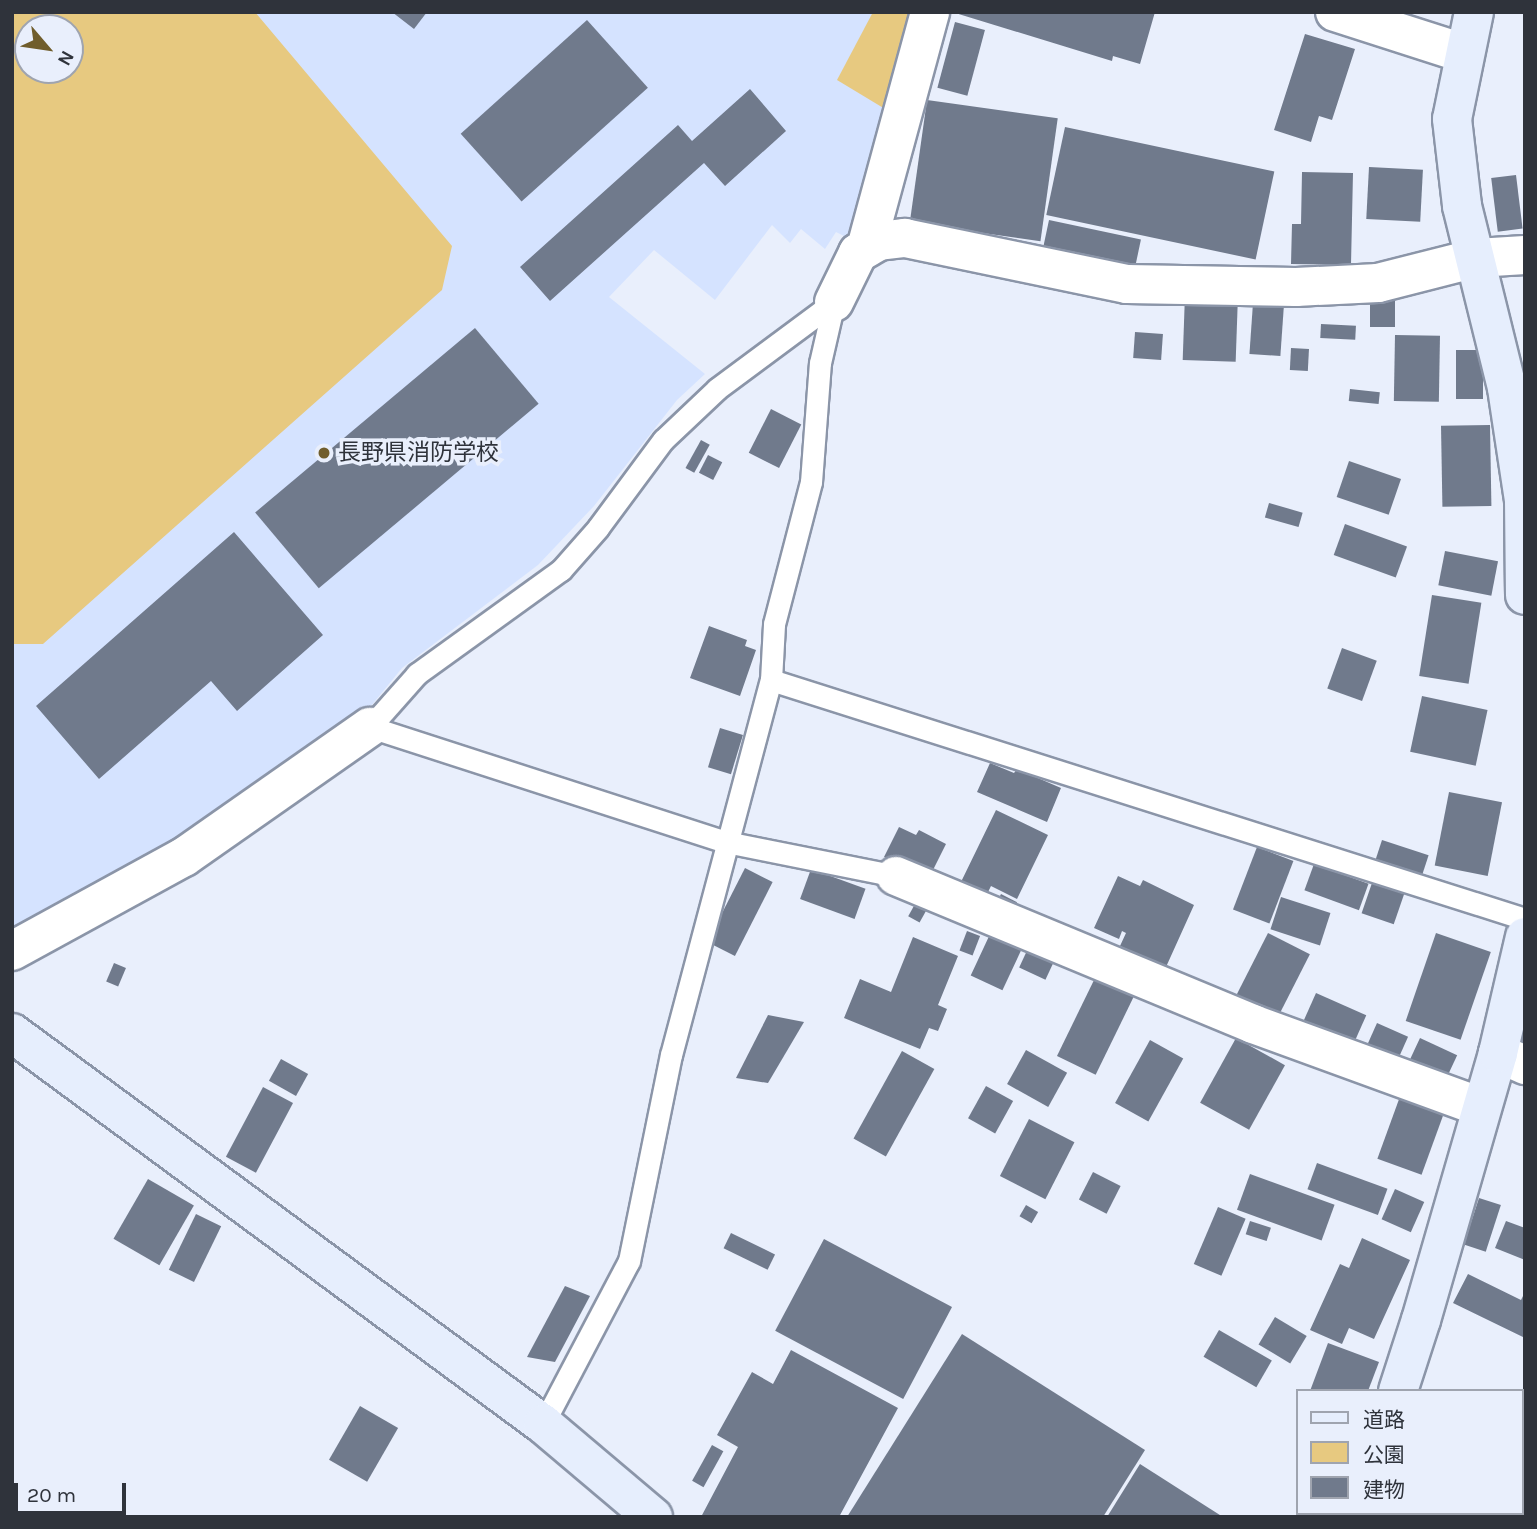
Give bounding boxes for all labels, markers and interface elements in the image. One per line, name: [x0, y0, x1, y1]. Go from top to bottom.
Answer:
north arrow: [14, 14, 84, 84]
text: N: [53, 47, 79, 70]
place label: 長野県消防学校: [338, 439, 499, 467]
marker: 長野県消防学校: [316, 445, 332, 461]
legend: [1296, 1389, 1523, 1515]
text: 道路: [1363, 1408, 1405, 1432]
text: 公園: [1363, 1443, 1405, 1467]
scale bar: [18, 1470, 130, 1514]
text: 建物: [1363, 1478, 1405, 1502]
text: 20 m: [27, 1483, 76, 1507]

